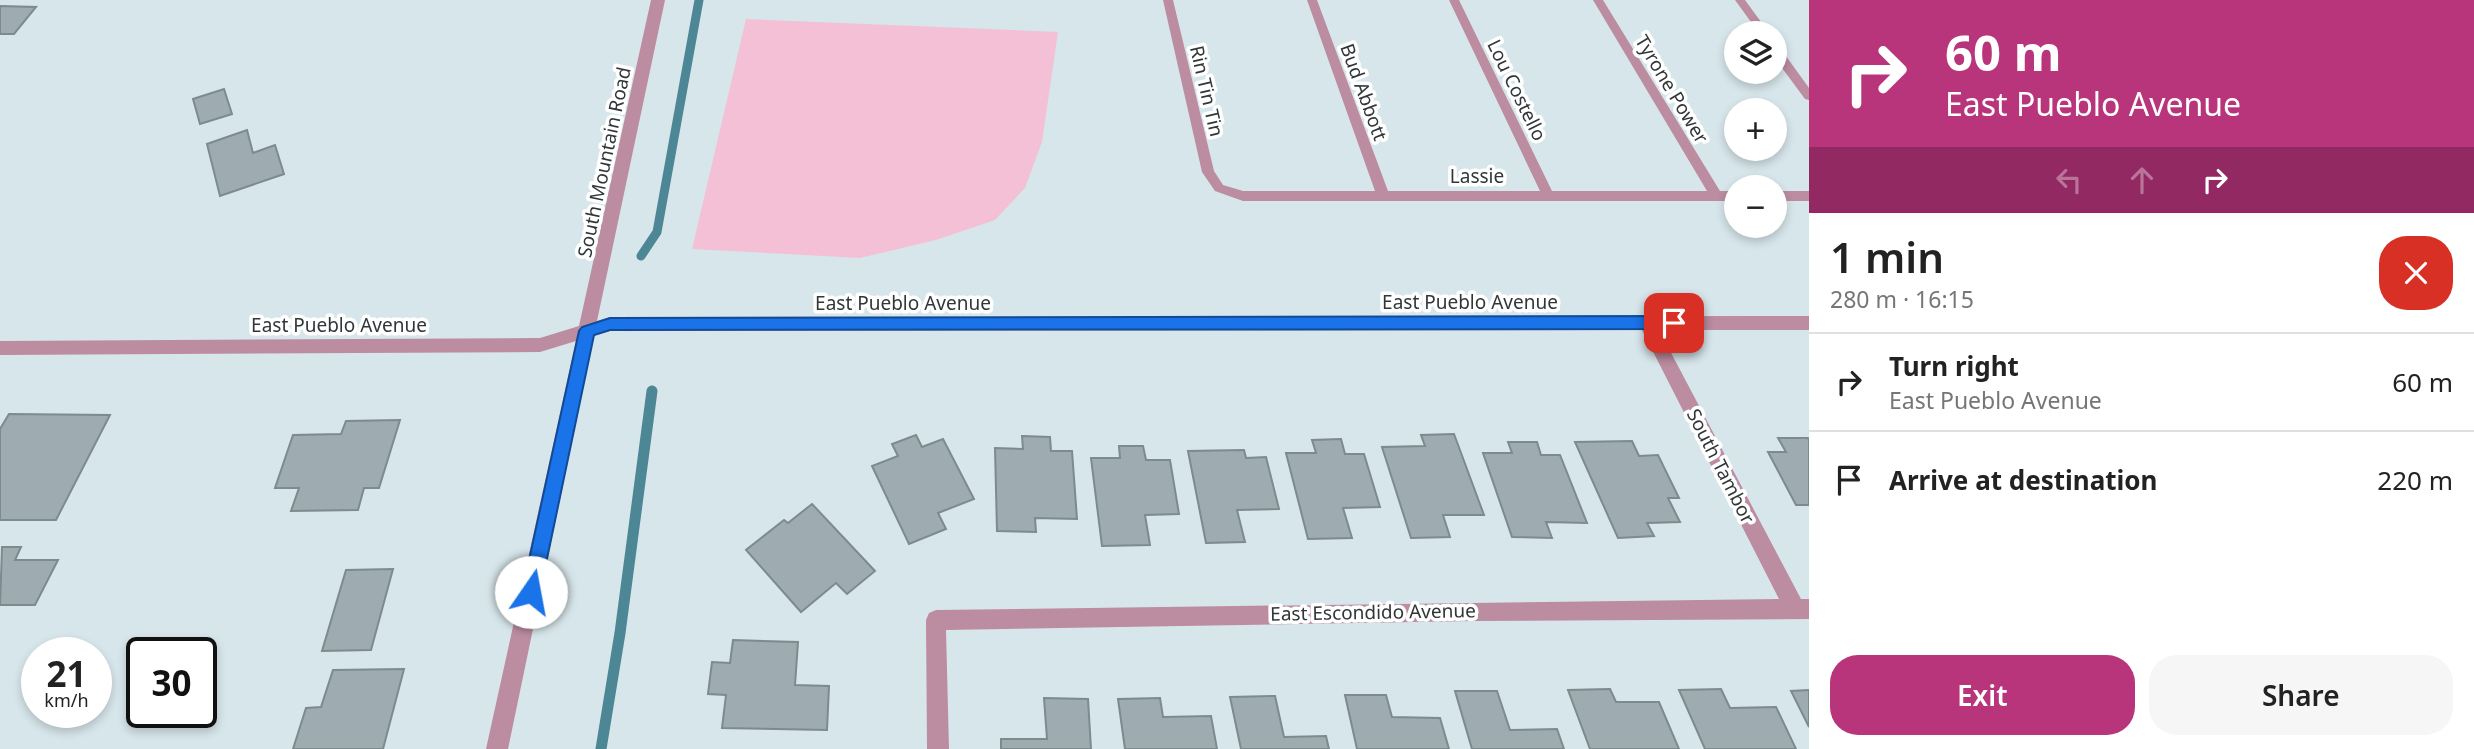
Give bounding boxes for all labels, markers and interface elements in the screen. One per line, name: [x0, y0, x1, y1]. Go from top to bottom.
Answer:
text: 60 m: [1945, 19, 2062, 85]
map controls: [1724, 21, 1787, 238]
button: layers: [1724, 21, 1787, 84]
icon: right: [1830, 28, 1921, 119]
street label: Tyrone Power: [1629, 30, 1715, 148]
street label: Lou Costello: [1481, 35, 1553, 145]
street label: Bud Abbott: [1334, 40, 1394, 144]
street label: Rin Tin Tin: [1184, 43, 1230, 139]
street label: South Mountain Road: [571, 64, 637, 260]
text: East Pueblo Avenue: [1945, 82, 2241, 125]
button: +: [1724, 98, 1787, 161]
icon: left: [2050, 161, 2088, 199]
icon: ahead: [2123, 161, 2161, 199]
icon: right: [2196, 161, 2234, 199]
street label: Lassie: [1450, 163, 1504, 189]
button: −: [1724, 175, 1787, 238]
text: 1 min: [1830, 228, 1944, 285]
button: close: [2379, 236, 2453, 310]
text: 280 m · 16:15: [1830, 283, 1974, 315]
street label: East Pueblo Avenue: [1382, 289, 1558, 315]
street label: East Pueblo Avenue: [815, 290, 991, 316]
pin: [1644, 293, 1704, 353]
icon: arrive: [1655, 304, 1693, 342]
street label: East Pueblo Avenue: [251, 312, 427, 338]
text: Turn right: [1889, 348, 2019, 384]
icon: right: [1830, 363, 1868, 401]
text: 60 m: [2392, 364, 2453, 400]
text: East Pueblo Avenue: [1889, 384, 2102, 416]
street label: South Tambor: [1681, 404, 1761, 528]
icon: arrive: [1830, 461, 1868, 499]
text: Arrive at destination: [1889, 462, 2158, 498]
text: 220 m: [2377, 462, 2453, 498]
position arrow: [494, 555, 568, 629]
street label: East Escondido Avenue: [1270, 597, 1476, 627]
speed limit sign: 30: [126, 637, 217, 728]
text: 21: [46, 650, 87, 697]
button: Exit: [1830, 655, 2135, 735]
button: Share: [2149, 655, 2453, 735]
text: km/h: [44, 688, 89, 712]

